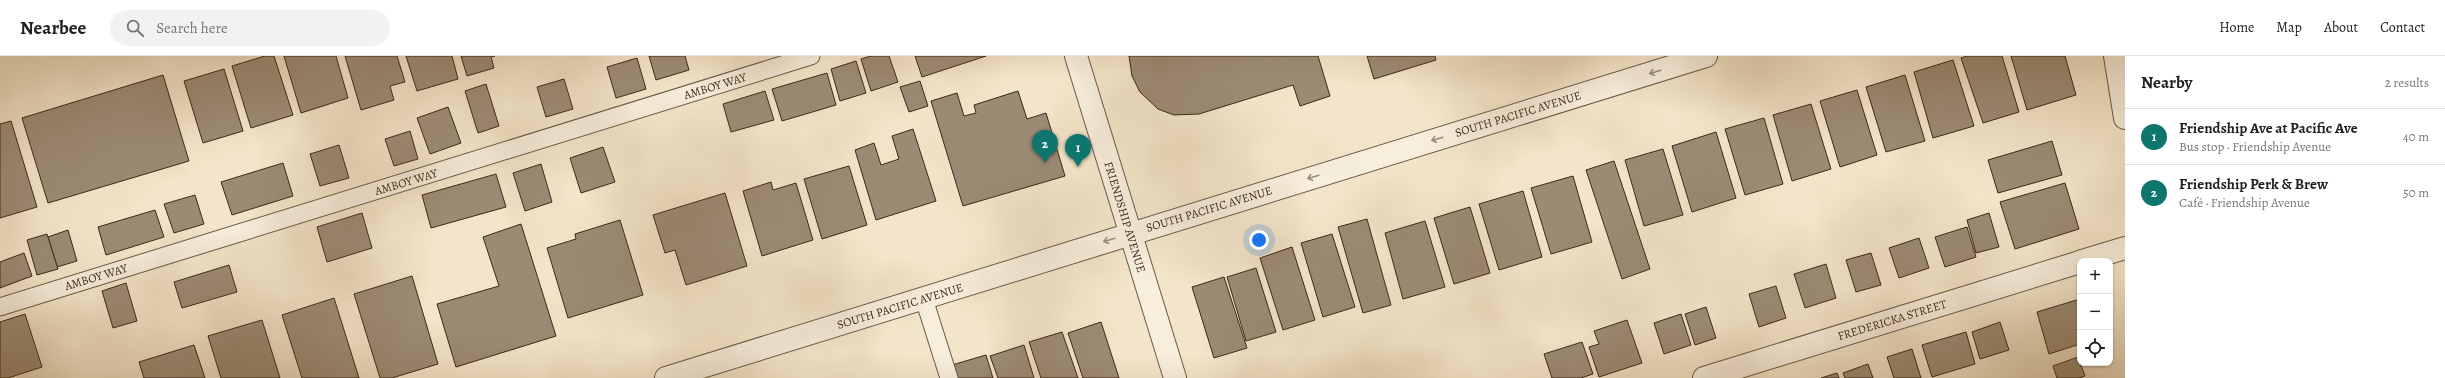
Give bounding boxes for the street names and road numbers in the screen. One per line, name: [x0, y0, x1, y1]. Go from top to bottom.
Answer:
street label: AMBOY WAY: [681, 69, 749, 103]
street label: SOUTH PACIFIC AVENUE: [1453, 87, 1583, 141]
street label: FRIENDSHIP AVENUE: [1100, 159, 1150, 275]
street label: AMBOY WAY: [372, 165, 440, 199]
street label: SOUTH PACIFIC AVENUE: [1144, 182, 1274, 236]
street label: AMBOY WAY: [62, 260, 130, 294]
street label: SOUTH PACIFIC AVENUE: [835, 279, 965, 333]
street label: FREDERICKA STREET: [1836, 296, 1949, 344]

